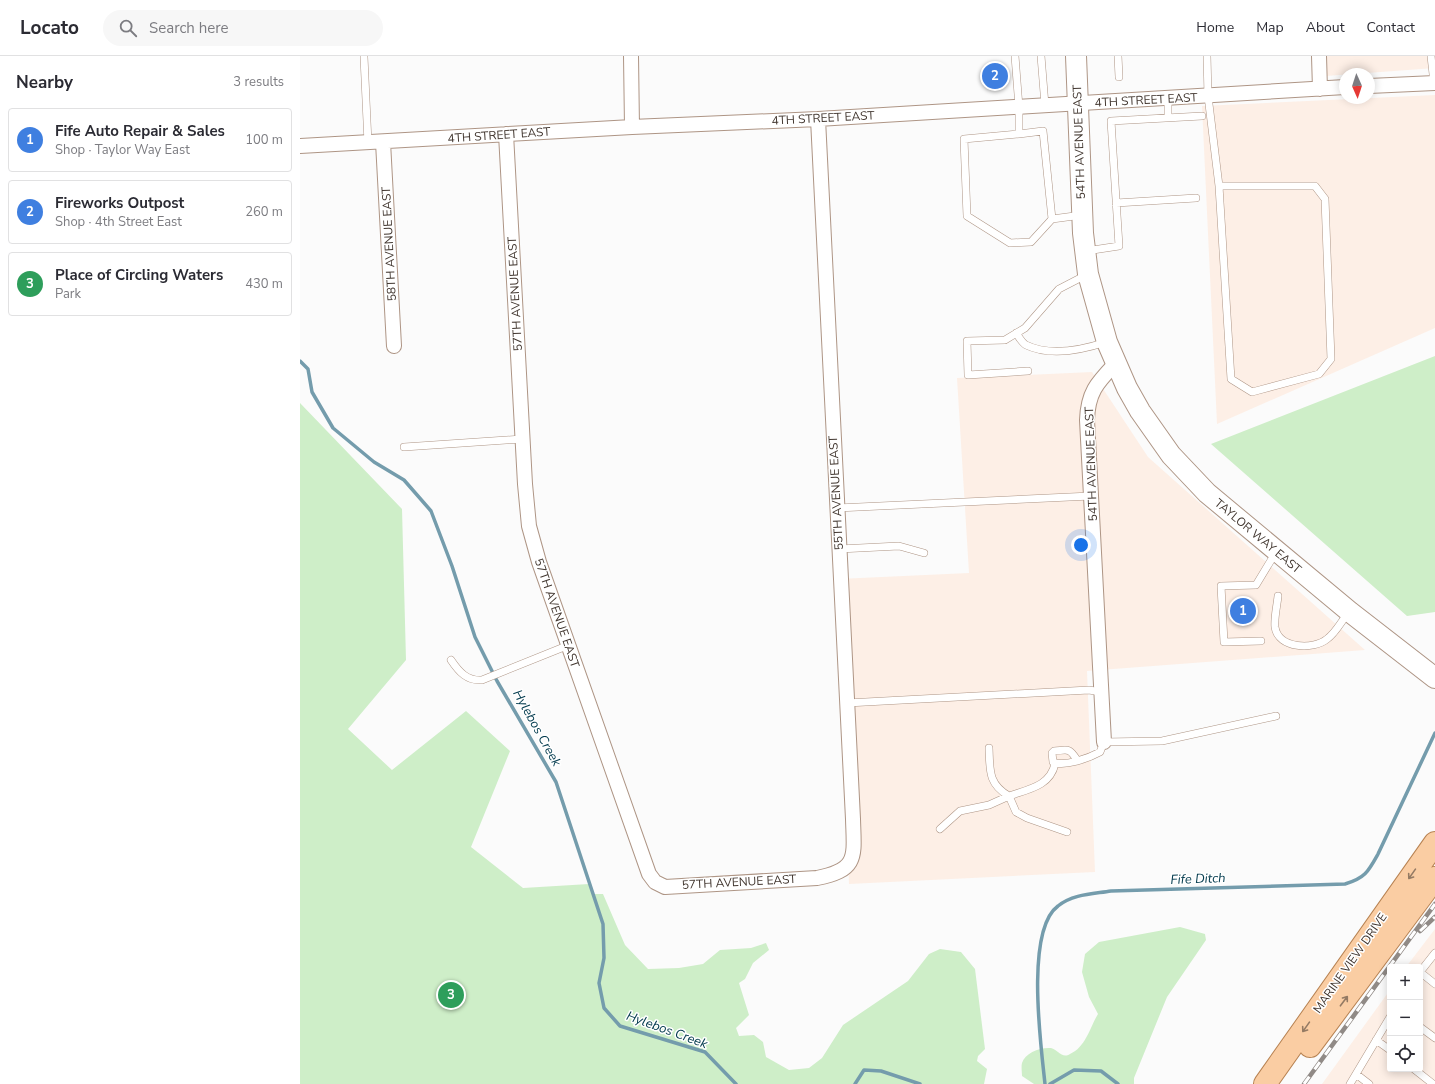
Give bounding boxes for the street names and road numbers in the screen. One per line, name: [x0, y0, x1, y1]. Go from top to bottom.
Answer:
street label: 54TH AVENUE EAST: [1069, 84, 1089, 200]
street label: 4TH STREET EAST: [1094, 89, 1199, 111]
street label: 4TH STREET EAST: [771, 107, 876, 129]
street label: 4TH STREET EAST: [447, 123, 552, 147]
street label: 58TH AVENUE EAST: [378, 185, 400, 302]
street label: 57TH AVENUE EAST: [504, 235, 526, 352]
street label: 54TH AVENUE EAST: [1081, 406, 1101, 522]
street label: 55TH AVENUE EAST: [825, 434, 847, 551]
street label: TAYLOR WAY EAST: [1211, 495, 1305, 578]
street label: 57TH AVENUE EAST: [531, 556, 584, 671]
street label: 57TH AVENUE EAST: [681, 871, 798, 893]
street label: MARINE VIEW DRIVE: [1309, 910, 1391, 1016]

